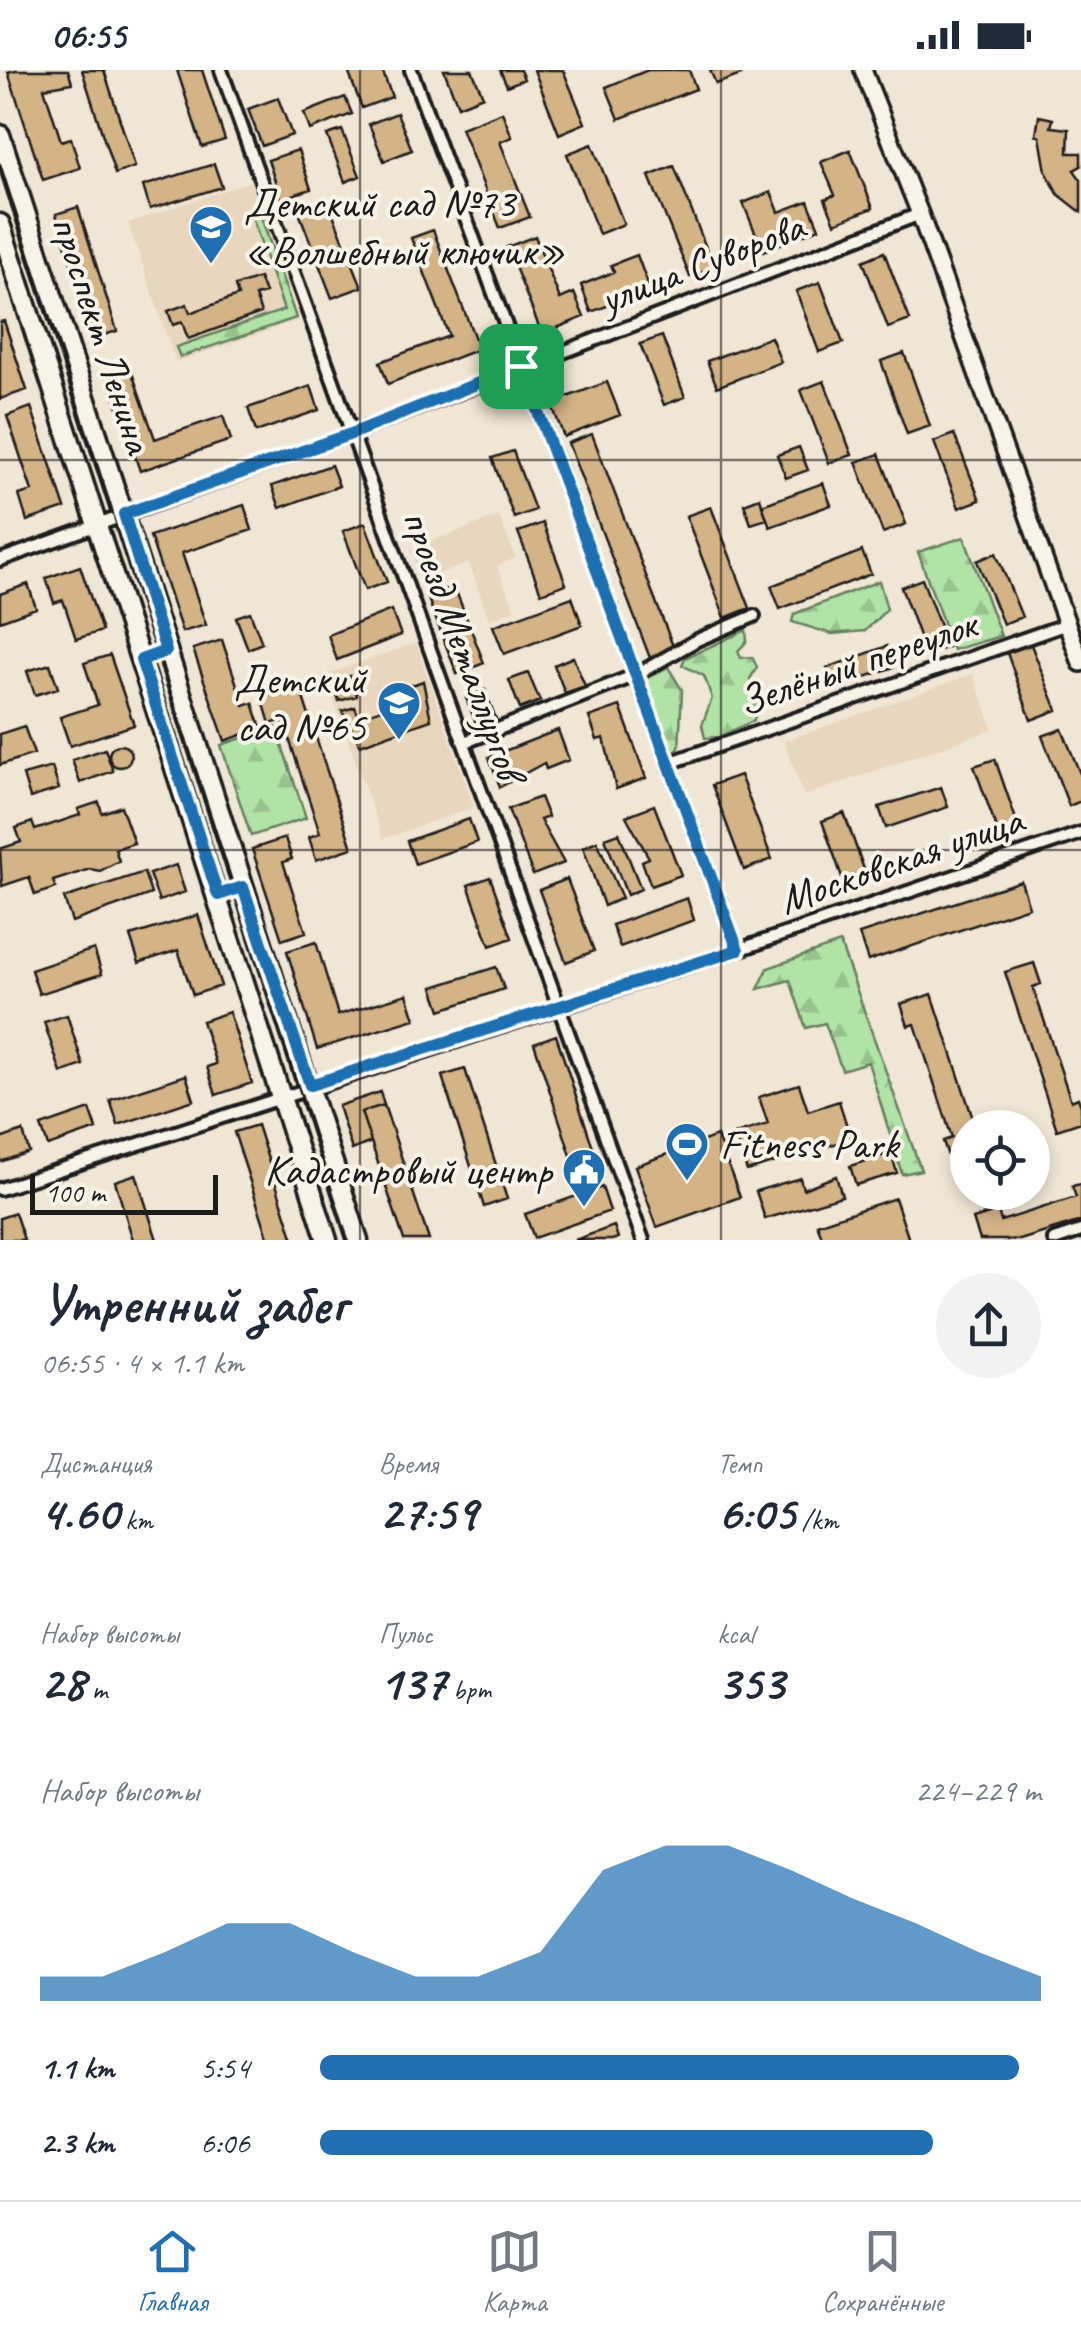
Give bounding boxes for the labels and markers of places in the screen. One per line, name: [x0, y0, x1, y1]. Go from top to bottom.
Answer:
place label: Детский сад №73 «Волшебный ключик»: [244, 177, 565, 278]
school or university icon: Детский сад №73 «Волшебный ключик»: [188, 204, 234, 265]
pin: [479, 324, 564, 409]
place label: Детский сад №65: [234, 653, 368, 754]
school or university icon: Детский сад №65: [376, 680, 422, 741]
place label: Fitness Park: [720, 1118, 901, 1171]
sports icon: Fitness Park: [664, 1121, 710, 1182]
place label: Кадастровый центр: [265, 1144, 554, 1197]
public building icon: Кадастровый центр: [561, 1147, 607, 1208]

